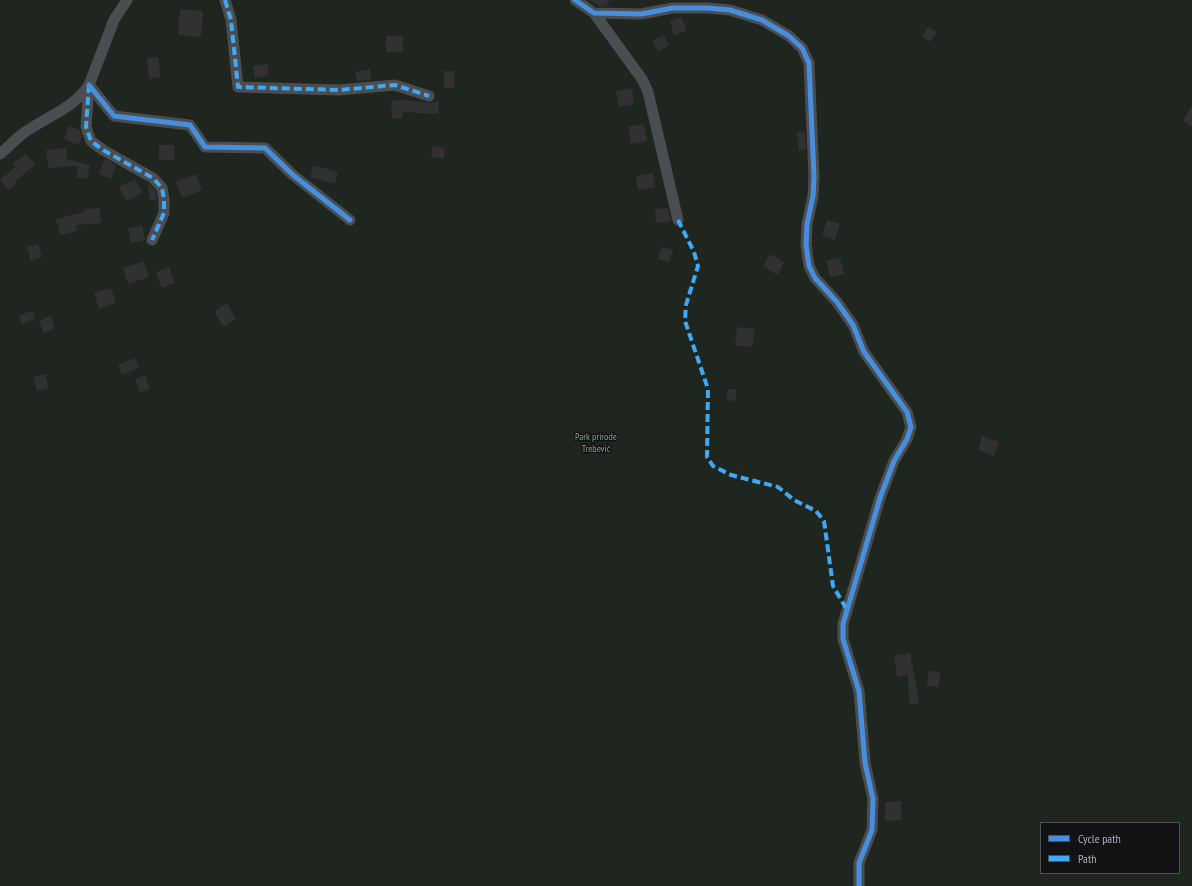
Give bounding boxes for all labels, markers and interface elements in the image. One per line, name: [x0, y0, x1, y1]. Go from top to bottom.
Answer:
park label: Park prirode Trebević: [575, 431, 617, 454]
legend: [1040, 822, 1180, 874]
text: Cycle path: [1078, 831, 1121, 846]
text: Path: [1078, 851, 1096, 866]

